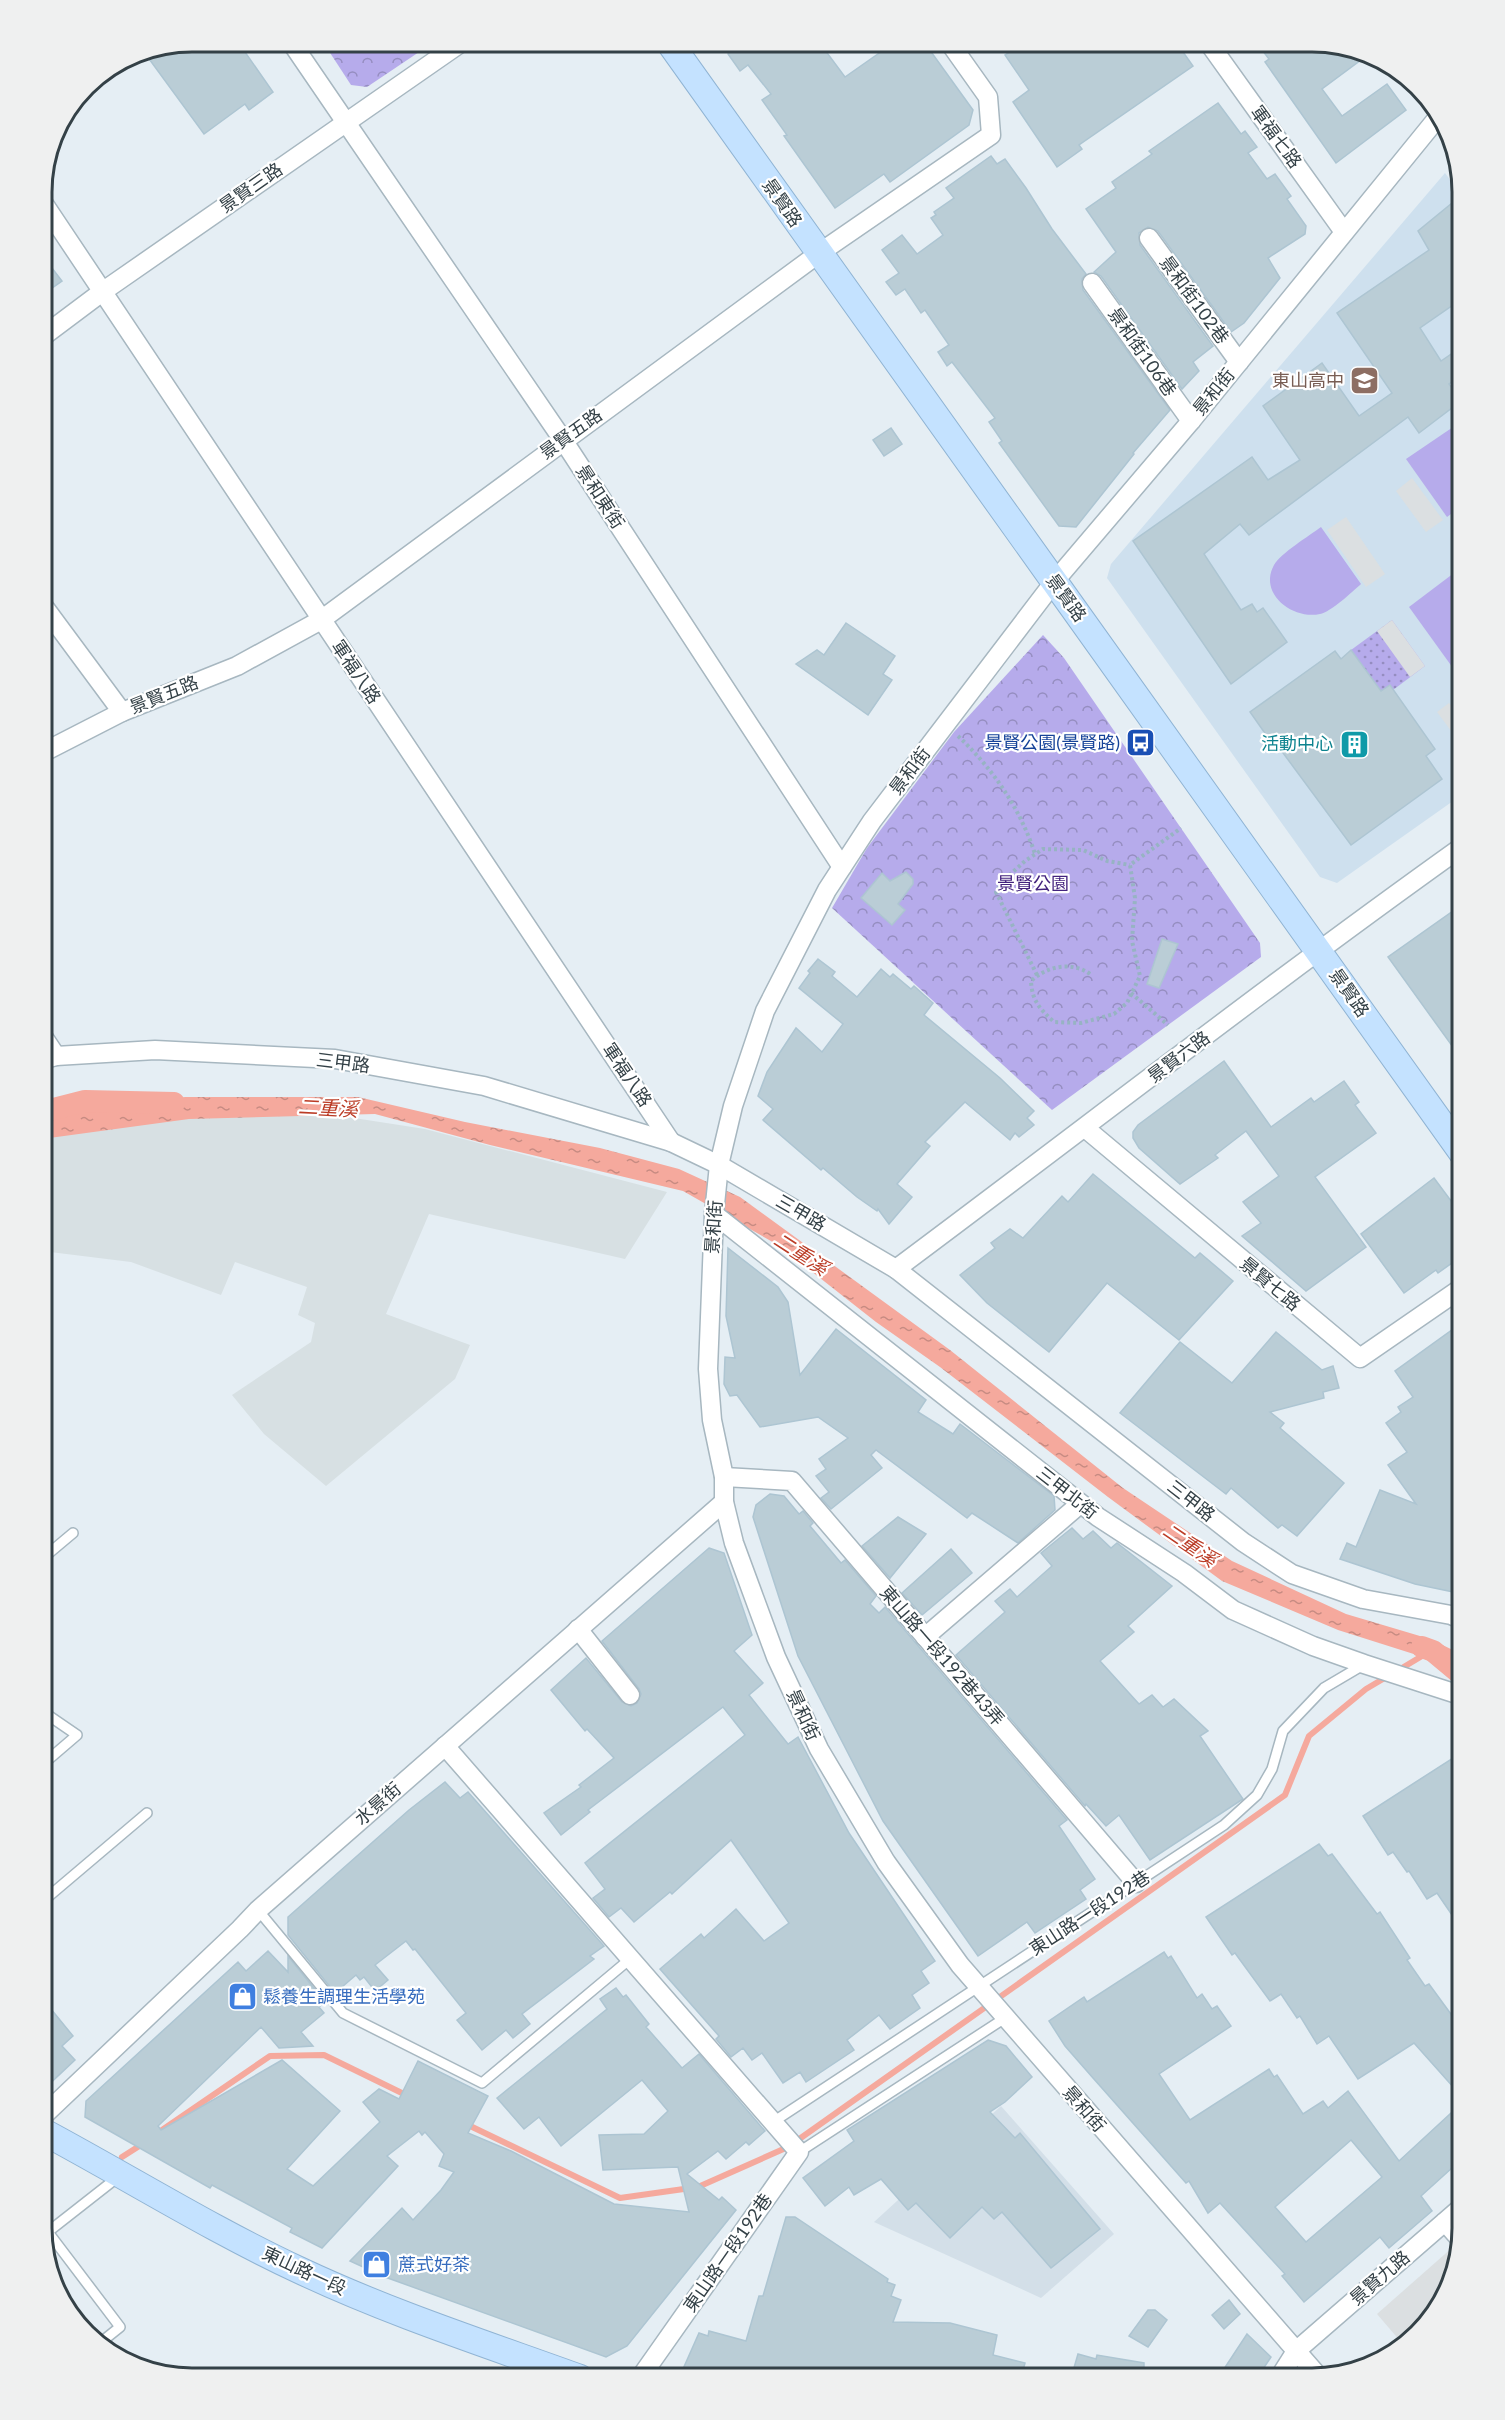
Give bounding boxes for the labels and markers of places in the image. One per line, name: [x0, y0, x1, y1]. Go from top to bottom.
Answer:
school or university icon: 東山高中: [1349, 365, 1381, 397]
place label: 東山高中: [1272, 369, 1344, 391]
bus stop icon: 景賢公園(景賢路): [1125, 727, 1157, 759]
building icon: 活動中心: [1338, 728, 1370, 760]
place label: 景賢公園(景賢路): [984, 731, 1120, 753]
place label: 活動中心: [1261, 732, 1333, 754]
shop icon: 鬆養生調理生活學苑: [226, 1981, 258, 2013]
place label: 鬆養生調理生活學苑: [263, 1985, 425, 2007]
shop icon: 蔗式好茶: [361, 2249, 393, 2281]
place label: 蔗式好茶: [398, 2253, 470, 2275]

